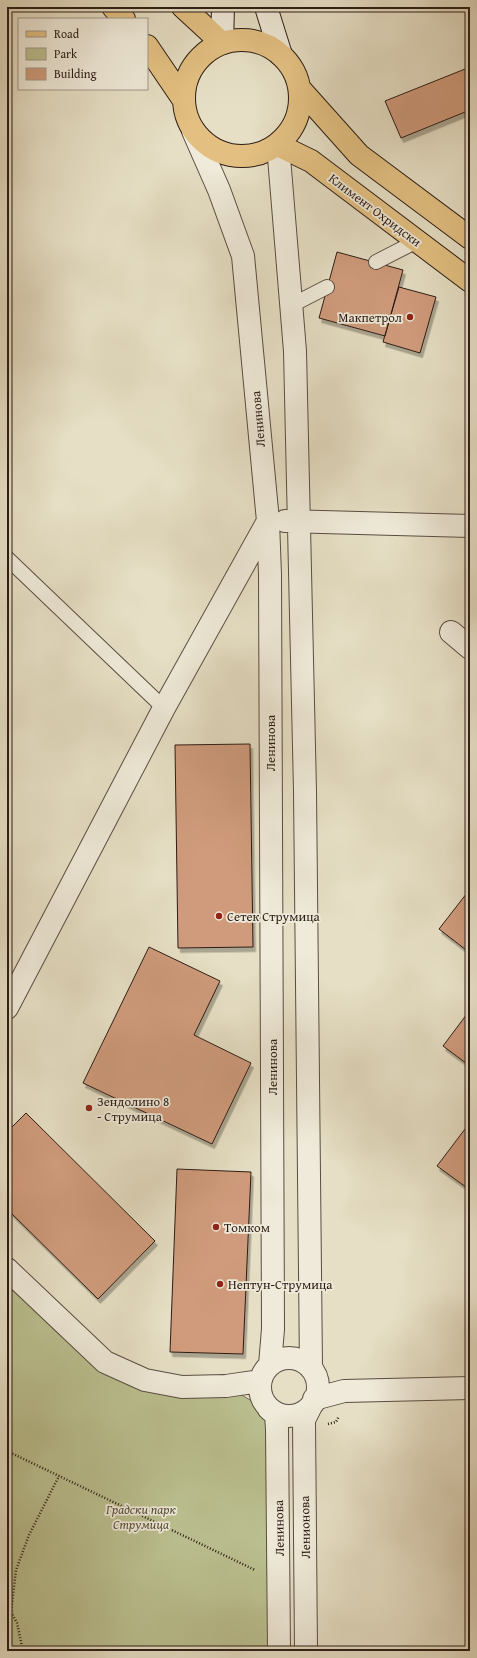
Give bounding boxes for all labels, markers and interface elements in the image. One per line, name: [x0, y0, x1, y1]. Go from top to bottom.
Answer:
legend: [18, 18, 148, 90]
text: Road: [54, 25, 80, 42]
text: Park: [54, 45, 78, 62]
text: Building: [54, 65, 97, 82]
street label: Климент Охридски: [325, 169, 425, 251]
place label: Макпетрол: [338, 308, 402, 327]
marker: Макпетрол: [405, 312, 415, 322]
street label: Ленинова: [246, 389, 270, 448]
street label: Ленинова: [261, 714, 280, 771]
place label: Сетек Струмица: [227, 907, 321, 926]
marker: Сетек Струмица: [214, 911, 224, 921]
street label: Ленинова: [263, 1038, 282, 1095]
place label: Зендолино 8 - Струмица: [97, 1092, 169, 1126]
marker: Зендолино 8 - Струмица: [84, 1103, 94, 1113]
place label: Томком: [224, 1218, 270, 1237]
marker: Томком: [211, 1222, 221, 1232]
place label: Нептун-Струмица: [228, 1275, 333, 1294]
marker: Нептун-Струмица: [215, 1279, 225, 1289]
street label: Ленионова: [295, 1495, 315, 1559]
street label: Ленинова: [269, 1499, 289, 1556]
park label: Градски парк Струмица: [105, 1500, 176, 1534]

